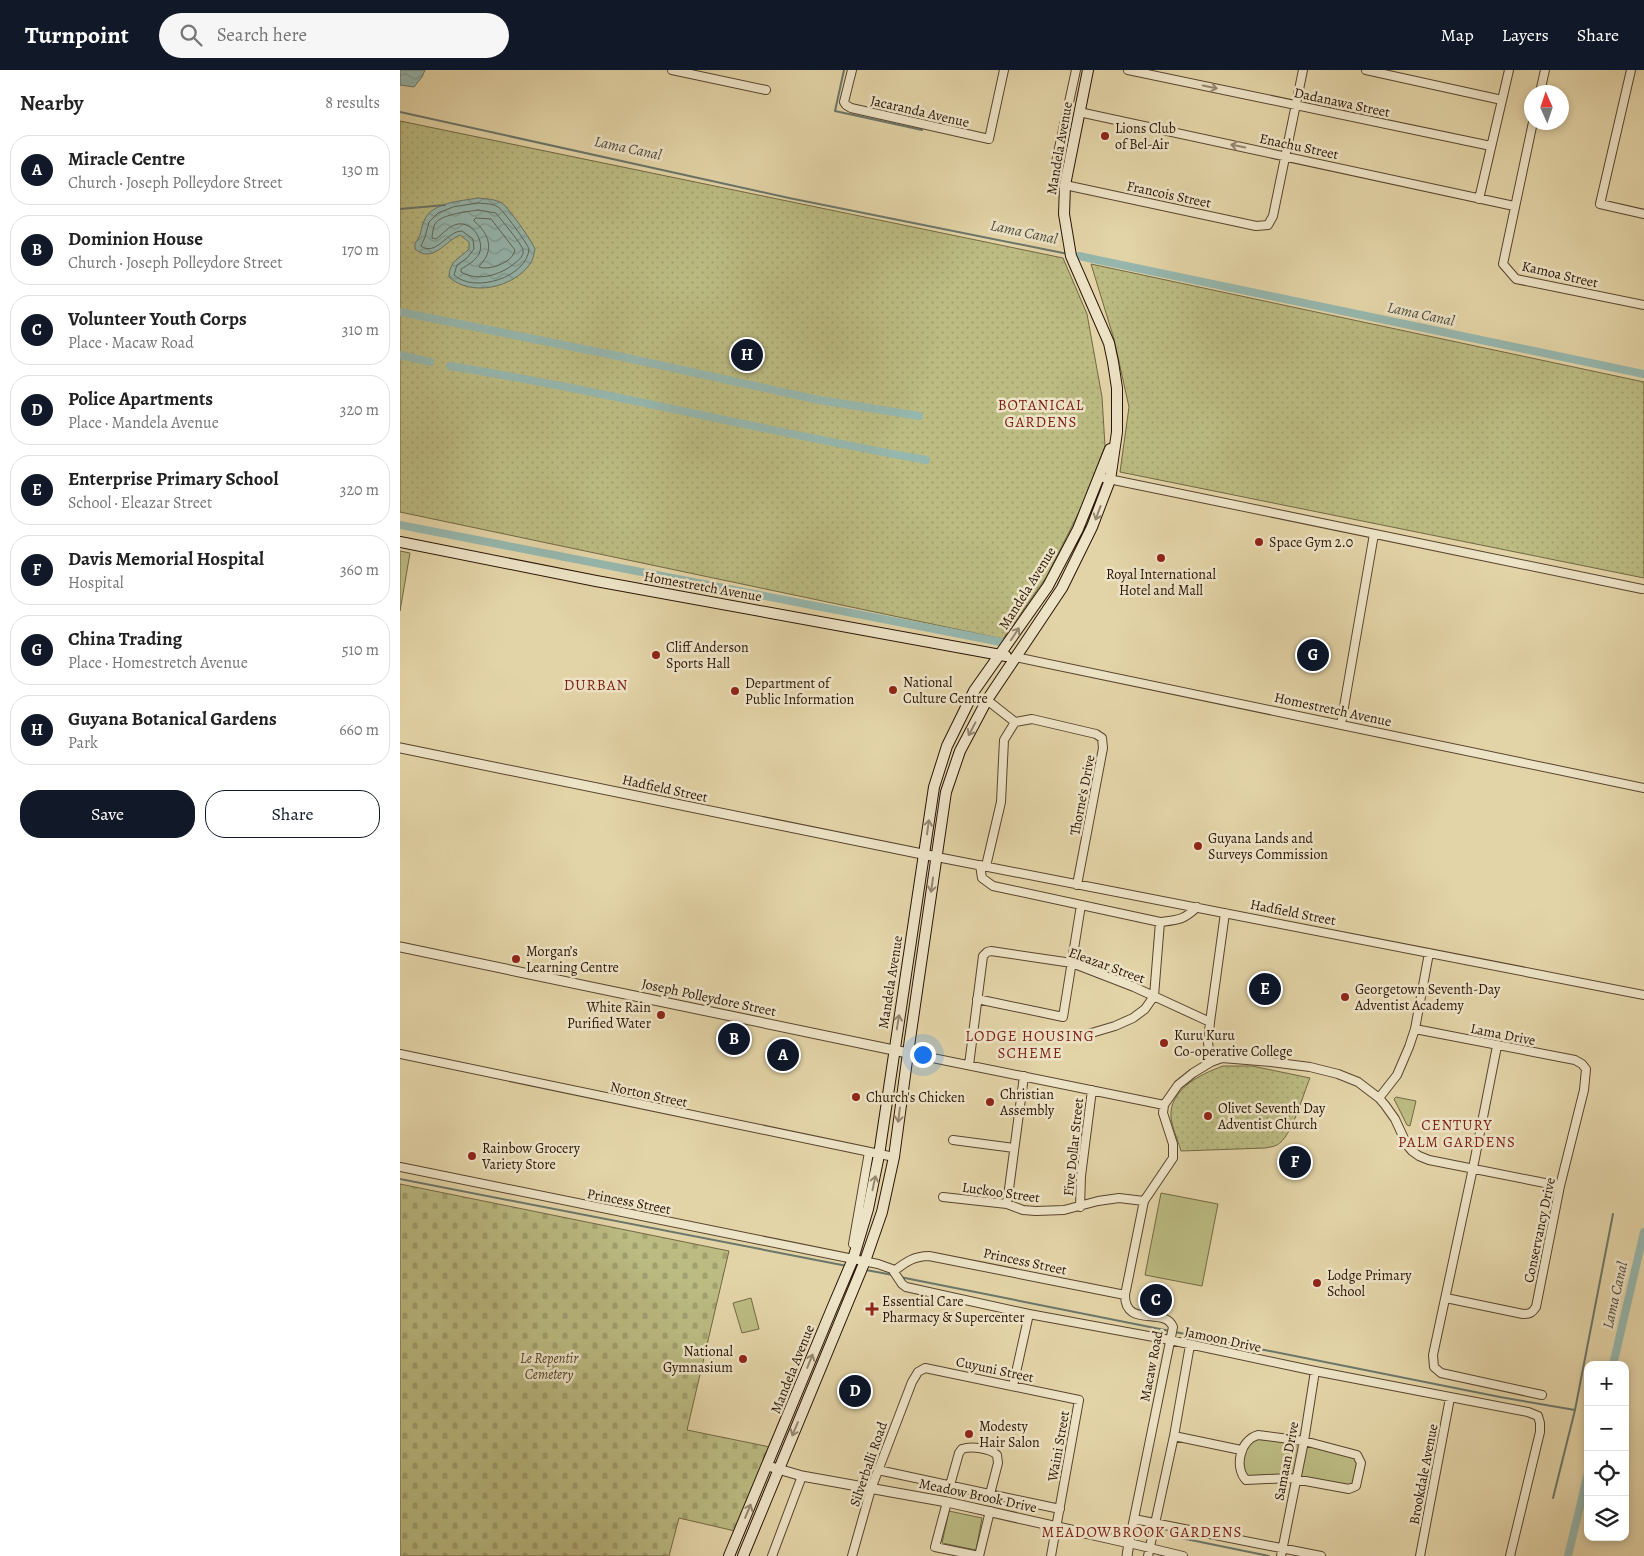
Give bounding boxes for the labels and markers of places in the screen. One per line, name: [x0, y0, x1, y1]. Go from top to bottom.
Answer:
place label: Lions Club of Bel-Air: [1115, 119, 1176, 154]
marker: Lions Club of Bel-Air: [1099, 130, 1111, 142]
pin: H: [731, 336, 763, 374]
place label: Space Gym 2.0: [1269, 533, 1353, 552]
marker: Space Gym 2.0: [1253, 536, 1265, 548]
marker: Royal International Hotel and Mall: [1155, 552, 1167, 564]
place label: Royal International Hotel and Mall: [1106, 565, 1216, 600]
pin: G: [1297, 636, 1329, 674]
place label: Cliff Anderson Sports Hall: [666, 638, 749, 673]
marker: Cliff Anderson Sports Hall: [650, 649, 662, 661]
place label: National Culture Centre: [903, 673, 988, 708]
place label: Department of Public Information: [745, 674, 854, 709]
marker: National Culture Centre: [887, 684, 899, 696]
marker: Department of Public Information: [729, 685, 741, 697]
place label: Guyana Lands and Surveys Commission: [1208, 829, 1328, 864]
marker: Guyana Lands and Surveys Commission: [1192, 840, 1204, 852]
place label: Morgan’s Learning Centre: [526, 942, 619, 977]
marker: Morgan’s Learning Centre: [510, 953, 522, 965]
pin: E: [1249, 970, 1281, 1008]
place label: Georgetown Seventh-Day Adventist Academy: [1354, 980, 1501, 1015]
marker: Georgetown Seventh-Day Adventist Academy: [1339, 991, 1351, 1003]
place label: White Rain Purified Water: [567, 998, 652, 1033]
marker: White Rain Purified Water: [655, 1009, 667, 1021]
pin: B: [718, 1020, 750, 1058]
place label: Kuru Kuru Co-operative College: [1174, 1026, 1292, 1061]
pin: A: [767, 1036, 799, 1074]
marker: Kuru Kuru Co-operative College: [1158, 1037, 1170, 1049]
place label: Christian Assembly: [999, 1085, 1055, 1120]
place label: Church's Chicken: [866, 1088, 965, 1107]
marker: Church's Chicken: [850, 1091, 862, 1103]
marker: Christian Assembly: [984, 1096, 996, 1108]
place label: Olivet Seventh Day Adventist Church: [1217, 1099, 1326, 1134]
marker: Olivet Seventh Day Adventist Church: [1202, 1110, 1214, 1122]
place label: Rainbow Grocery Variety Store: [481, 1139, 581, 1174]
pin: F: [1279, 1143, 1311, 1181]
marker: Rainbow Grocery Variety Store: [466, 1150, 478, 1162]
place label: Lodge Primary School: [1327, 1266, 1412, 1301]
marker: Lodge Primary School: [1311, 1277, 1323, 1289]
pin: C: [1140, 1281, 1172, 1319]
place label: Essential Care Pharmacy & Supercenter: [882, 1292, 1025, 1327]
marker: Essential Care Pharmacy & Supercenter: [866, 1303, 878, 1315]
place label: National Gymnasium: [663, 1342, 734, 1377]
marker: National Gymnasium: [737, 1353, 749, 1365]
pin: D: [839, 1372, 871, 1410]
place label: Modesty Hair Salon: [979, 1417, 1040, 1452]
marker: Modesty Hair Salon: [963, 1428, 975, 1440]

